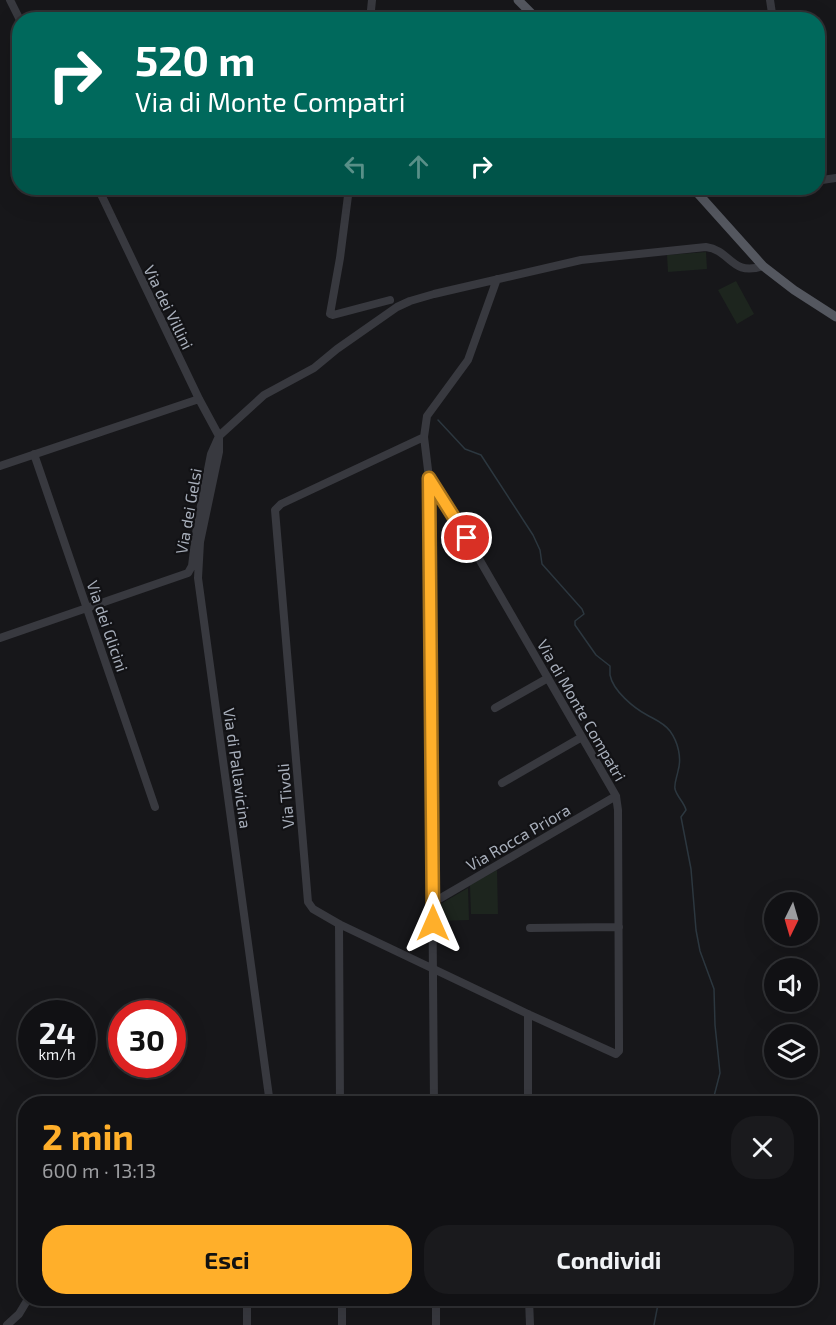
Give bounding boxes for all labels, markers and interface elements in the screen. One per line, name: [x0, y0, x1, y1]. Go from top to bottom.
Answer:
text: 520 m: [135, 34, 255, 84]
icon: right: [36, 36, 114, 114]
text: Via di Monte Compatri: [135, 85, 405, 117]
icon: left: [339, 150, 372, 183]
icon: ahead: [402, 150, 435, 183]
icon: right: [465, 150, 498, 183]
street label: Via dei Villini: [140, 262, 198, 352]
street label: Via dei Gelsi: [171, 467, 205, 555]
pin: [441, 512, 492, 563]
icon: arrive: [450, 521, 483, 554]
street label: Via dei Glicini: [84, 578, 132, 674]
street label: Via di Monte Compatri: [534, 636, 630, 784]
street label: Via di Pallavicina: [220, 706, 256, 830]
street label: Via Tivoli: [273, 763, 297, 829]
street label: Via Rocca Priora: [463, 800, 573, 874]
position arrow: [401, 891, 465, 955]
north arrow: [764, 892, 818, 946]
map controls: [764, 892, 818, 1078]
button: sound: [764, 958, 818, 1012]
speed limit sign: 30: [108, 1000, 186, 1078]
text: 24: [39, 1014, 75, 1050]
button: layers: [764, 1024, 818, 1078]
text: km/h: [38, 1045, 76, 1063]
text: 2 min: [42, 1114, 134, 1157]
button: close: [731, 1116, 794, 1179]
text: 600 m · 13:13: [42, 1158, 156, 1182]
button: Esci: [42, 1225, 412, 1294]
button: Condividi: [424, 1225, 794, 1294]

